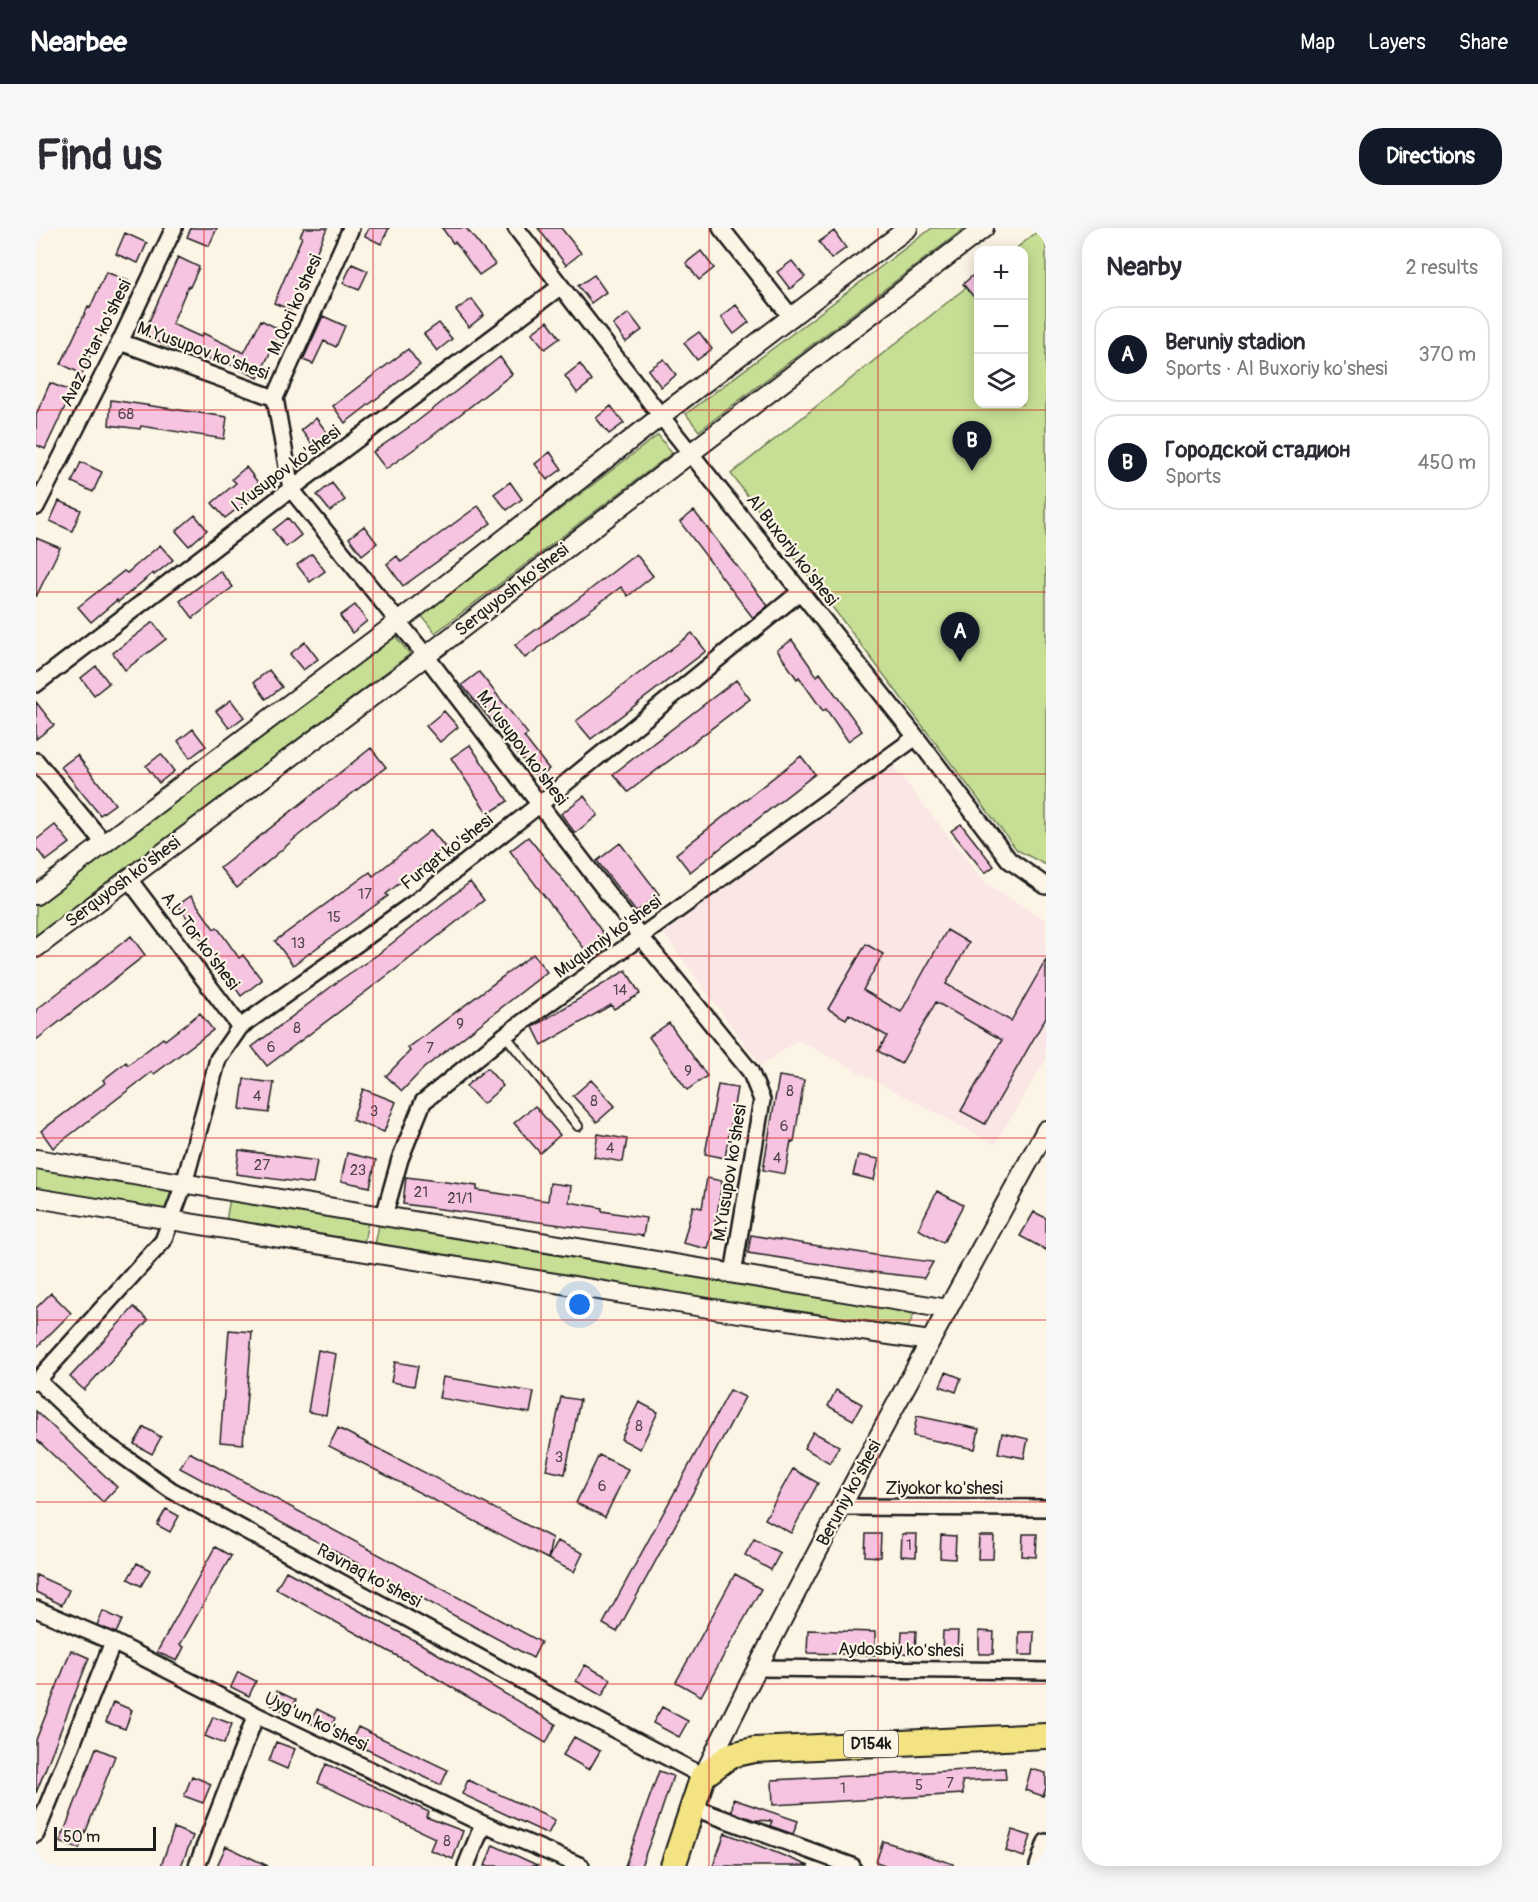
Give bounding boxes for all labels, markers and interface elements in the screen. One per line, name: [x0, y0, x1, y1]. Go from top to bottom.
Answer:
text: Nearbee: [30, 25, 127, 60]
text: Map: [1300, 29, 1335, 56]
text: Layers: [1368, 29, 1426, 56]
text: Share: [1459, 29, 1508, 56]
button: Directions: [1359, 128, 1502, 185]
text: Find us: [36, 130, 162, 182]
map controls: [974, 246, 1028, 408]
button: +: [974, 246, 1028, 300]
street label: M.Qori ko'shesi: [263, 251, 327, 359]
text: Nearby: [1106, 251, 1182, 283]
text: 2 results: [1406, 255, 1478, 280]
street label: Avaz O'tar ko'shesi: [55, 276, 137, 410]
button: −: [974, 300, 1028, 354]
street label: M.Yusupov ko'shesi: [134, 317, 272, 385]
text: Beruniy stadion: [1165, 328, 1305, 356]
text: A: [1121, 342, 1134, 367]
text: 370 m: [1419, 342, 1476, 367]
button: layers: [974, 354, 1028, 408]
text: Sports · Al Buxoriy ko'shesi: [1165, 356, 1388, 381]
house number: 68: [118, 405, 135, 424]
street label: I.Yusupov ko'shesi: [227, 420, 345, 518]
pin: B: [952, 422, 992, 471]
text: Городской стадион: [1165, 436, 1350, 464]
text: B: [1122, 450, 1133, 475]
text: 450 m: [1418, 450, 1476, 475]
text: Sports: [1165, 464, 1221, 489]
street label: Al Buxoriy ko'shesi: [741, 489, 843, 611]
street label: Serquyosh ko'shesi: [450, 538, 574, 642]
pin: A: [940, 612, 980, 662]
street label: M.Yusupov ko'shesi: [471, 686, 573, 810]
street label: Furqat ko'shesi: [396, 809, 498, 895]
street label: Serquyosh ko'shesi: [61, 831, 185, 933]
house number: 17: [358, 885, 372, 904]
street label: A.U Tor ko'shesi: [156, 887, 244, 995]
street label: Muqumiy ko'shesi: [550, 890, 666, 984]
house number: 15: [327, 908, 341, 927]
house number: 13: [291, 934, 305, 953]
house number: 14: [613, 981, 628, 1000]
house number: 9: [456, 1015, 464, 1034]
house number: 8: [293, 1019, 301, 1038]
house number: 6: [267, 1038, 275, 1057]
house number: 7: [426, 1039, 434, 1058]
house number: 9: [684, 1062, 692, 1081]
house number: 8: [786, 1082, 794, 1101]
house number: 4: [253, 1087, 262, 1106]
house number: 8: [590, 1092, 598, 1111]
house number: 3: [370, 1102, 378, 1121]
street label: M.Yusupov ko'shesi: [708, 1103, 752, 1243]
house number: 6: [780, 1117, 788, 1136]
house number: 4: [606, 1139, 615, 1158]
house number: 4: [773, 1149, 782, 1168]
house number: 27: [254, 1156, 270, 1175]
house number: 23: [350, 1161, 366, 1180]
house number: 21: [414, 1183, 428, 1202]
house number: 21/1: [447, 1189, 473, 1208]
your location: [565, 1290, 594, 1319]
house number: 8: [635, 1417, 643, 1436]
street label: Beruniy ko'shesi: [811, 1436, 887, 1550]
house number: 3: [555, 1448, 563, 1467]
house number: 6: [598, 1477, 606, 1496]
street label: Ziyokor ko'shesi: [885, 1477, 1003, 1500]
house number: 1: [906, 1536, 912, 1555]
street label: Ravnaq ko'shesi: [313, 1539, 425, 1613]
street label: Aydosbiy ko'shesi: [838, 1637, 964, 1663]
street label: Uyg'un ko'shesi: [260, 1687, 372, 1757]
road number: D154k: [844, 1731, 898, 1757]
house number: 7: [946, 1774, 954, 1793]
house number: 5: [915, 1776, 923, 1795]
house number: 1: [840, 1779, 846, 1798]
scale bar: [54, 1824, 156, 1852]
text: 50 m: [63, 1827, 100, 1847]
house number: 8: [443, 1832, 451, 1851]

